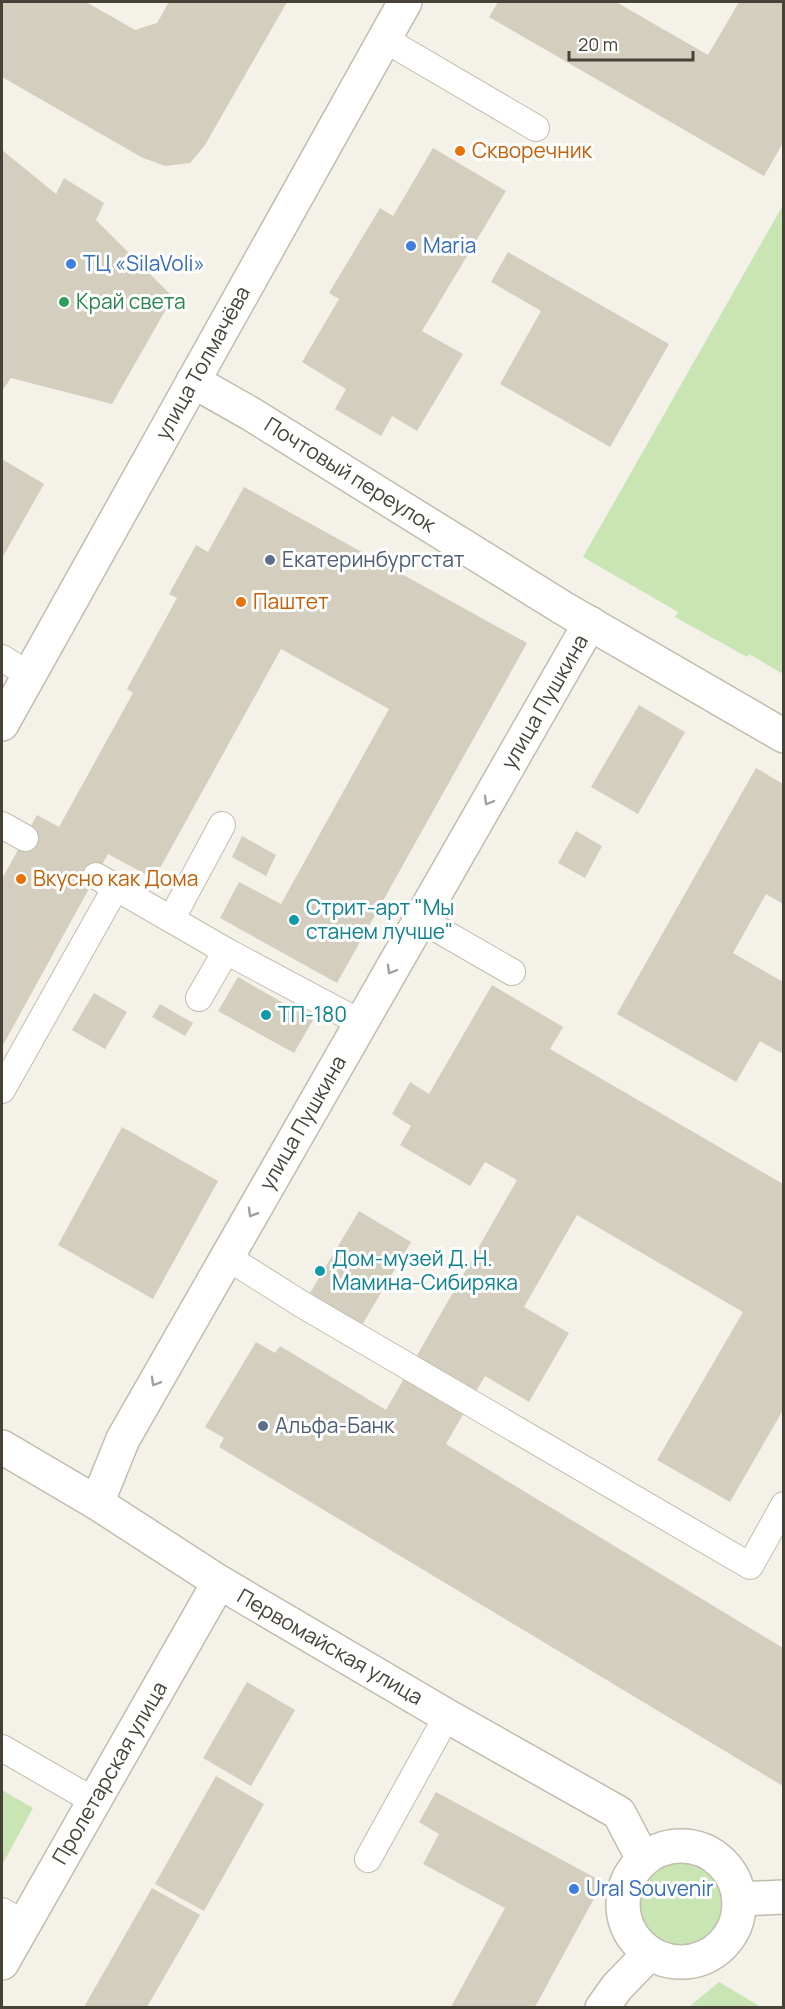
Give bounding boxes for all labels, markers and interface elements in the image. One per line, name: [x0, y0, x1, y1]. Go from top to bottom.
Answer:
scale bar: [569, 24, 694, 62]
text: 20 m: [578, 32, 618, 56]
place label: Скворечник: [472, 136, 593, 164]
marker: Скворечник: [453, 144, 467, 158]
place label: Maria: [423, 231, 476, 259]
marker: Maria: [404, 239, 418, 253]
place label: ТЦ «SilaVoli»: [83, 249, 205, 277]
marker: ТЦ «SilaVoli»: [64, 257, 78, 271]
street label: улица Толмачёва: [148, 281, 256, 444]
place label: Край света: [76, 287, 186, 315]
marker: Край света: [57, 295, 71, 309]
street label: Почтовый переулок: [260, 410, 442, 539]
place label: Екатеринбургстат: [282, 545, 465, 573]
marker: Екатеринбургстат: [263, 553, 277, 567]
place label: Паштет: [253, 587, 329, 615]
marker: Паштет: [234, 595, 248, 609]
street label: улица Пушкина: [494, 629, 594, 774]
one-way arrow: [483, 795, 495, 805]
place label: Вкусно как Дома: [33, 864, 198, 892]
marker: Вкусно как Дома: [14, 872, 28, 886]
place label: Стрит-арт "Мы станем лучше": [306, 893, 454, 945]
marker: Стрит-арт "Мы станем лучше": [287, 913, 301, 927]
one-way arrow: [386, 964, 398, 975]
place label: ТП-180: [278, 1000, 347, 1028]
marker: ТП-180: [259, 1008, 273, 1022]
street label: улица Пушкина: [252, 1050, 352, 1195]
one-way arrow: [248, 1207, 259, 1217]
place label: Дом-музей Д. Н. Мамина-Сибиряка: [332, 1244, 518, 1296]
marker: Дом-музей Д. Н. Мамина-Сибиряка: [313, 1264, 327, 1278]
one-way arrow: [151, 1376, 163, 1386]
place label: Альфа-Банк: [275, 1411, 395, 1439]
marker: Альфа-Банк: [256, 1419, 270, 1433]
street label: Первомайская улица: [233, 1582, 428, 1711]
street label: Пролетарская улица: [45, 1676, 173, 1869]
place label: Ural Souvenir: [586, 1874, 714, 1902]
marker: Ural Souvenir: [567, 1882, 581, 1896]

